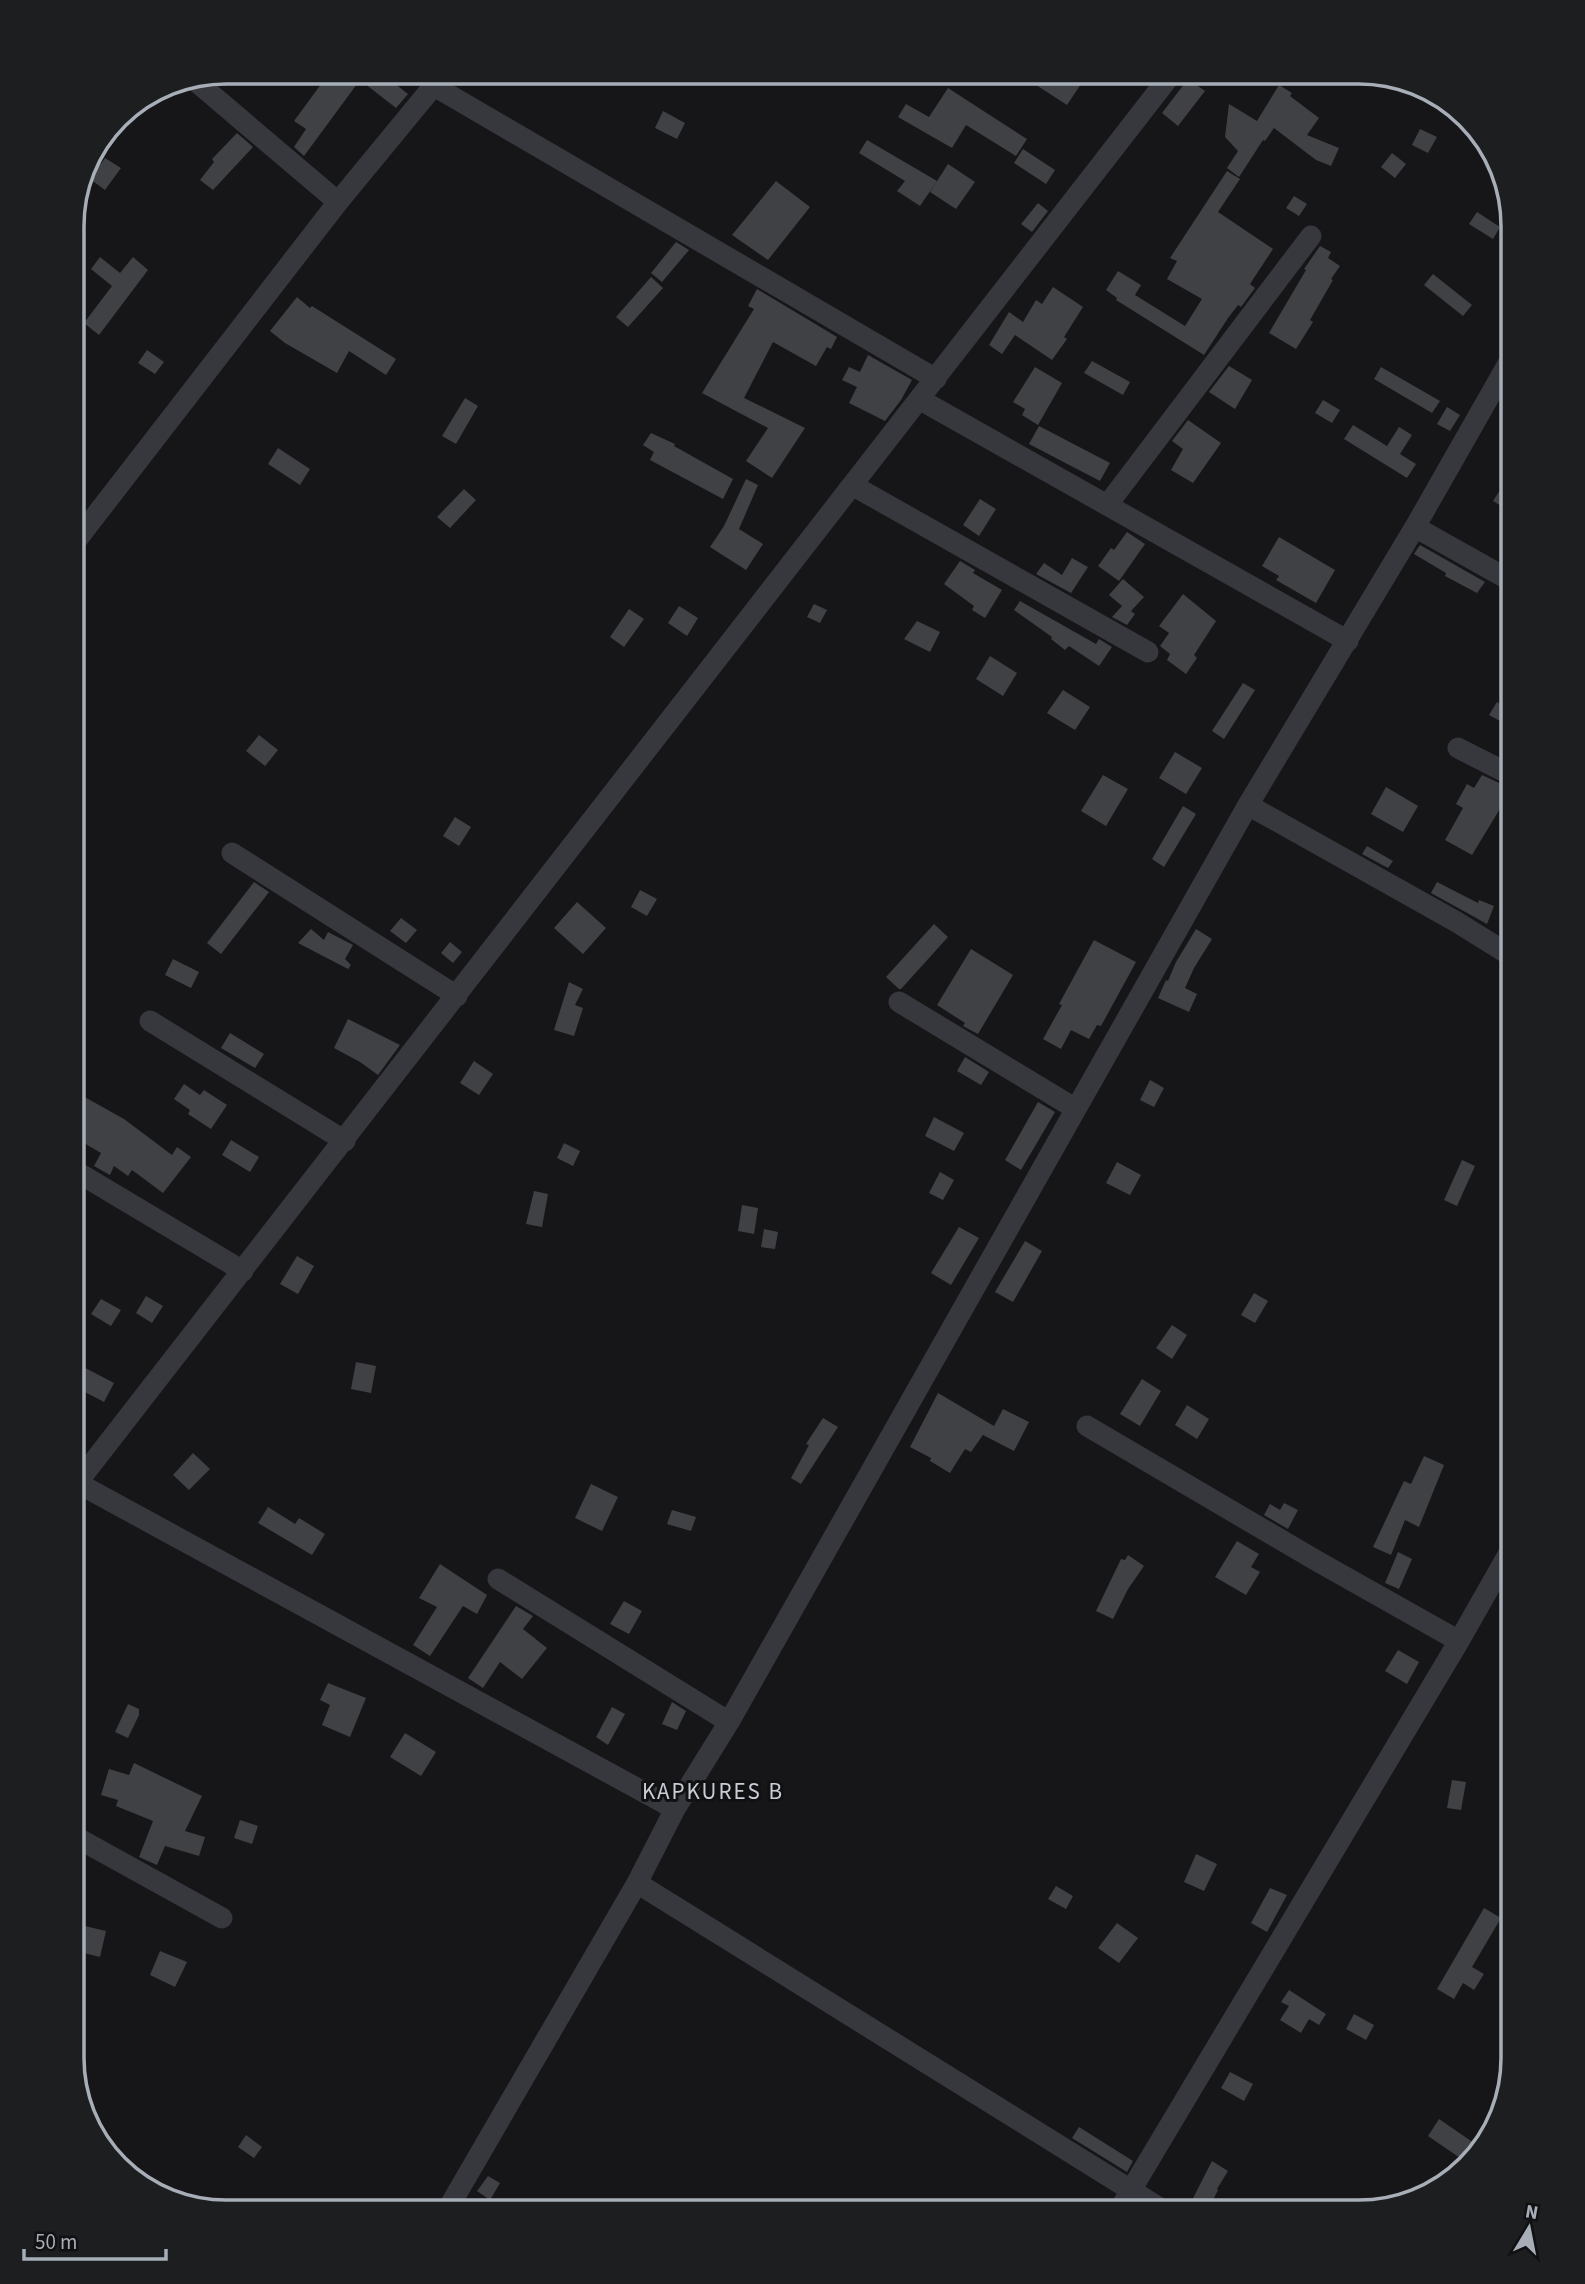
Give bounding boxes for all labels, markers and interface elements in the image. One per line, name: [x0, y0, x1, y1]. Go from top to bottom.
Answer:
district label: KAPKURES B: [642, 1775, 784, 1808]
north arrow: [1494, 2193, 1564, 2263]
text: N: [1523, 2198, 1540, 2227]
scale bar: [24, 2218, 166, 2262]
text: 50 m: [35, 2227, 77, 2257]

